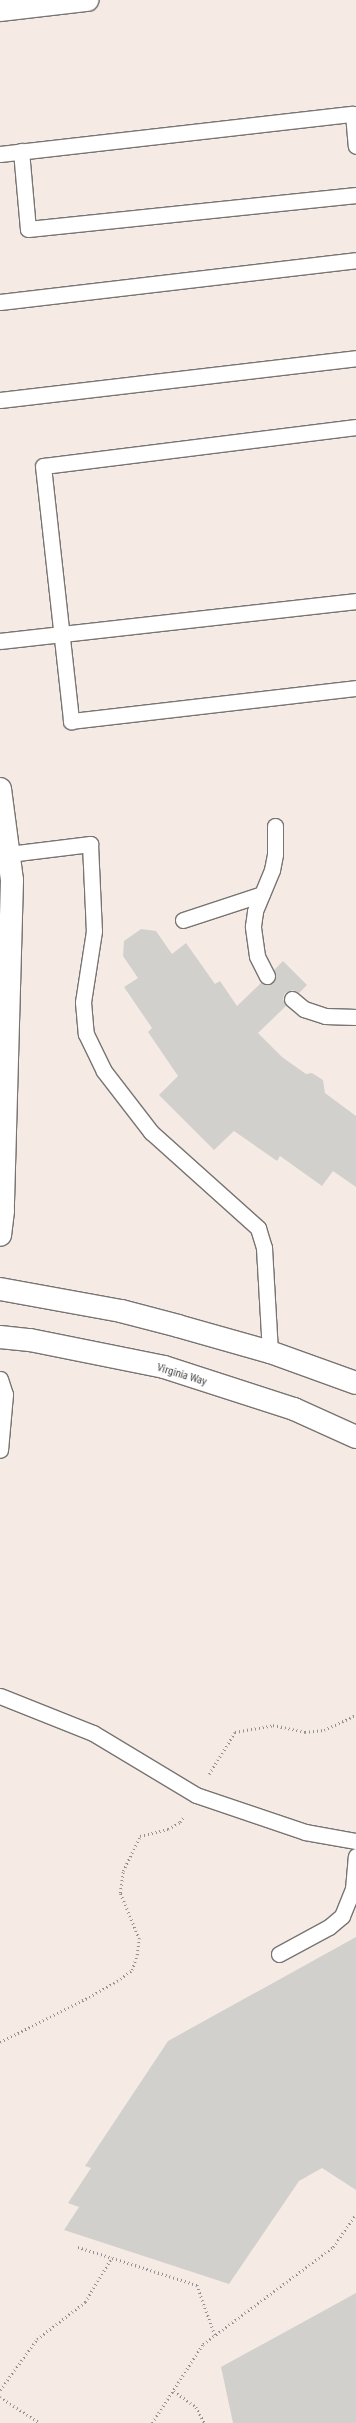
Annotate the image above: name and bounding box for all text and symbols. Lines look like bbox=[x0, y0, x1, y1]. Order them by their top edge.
street label: Virginia Way bbox=[155, 1360, 209, 1388]

